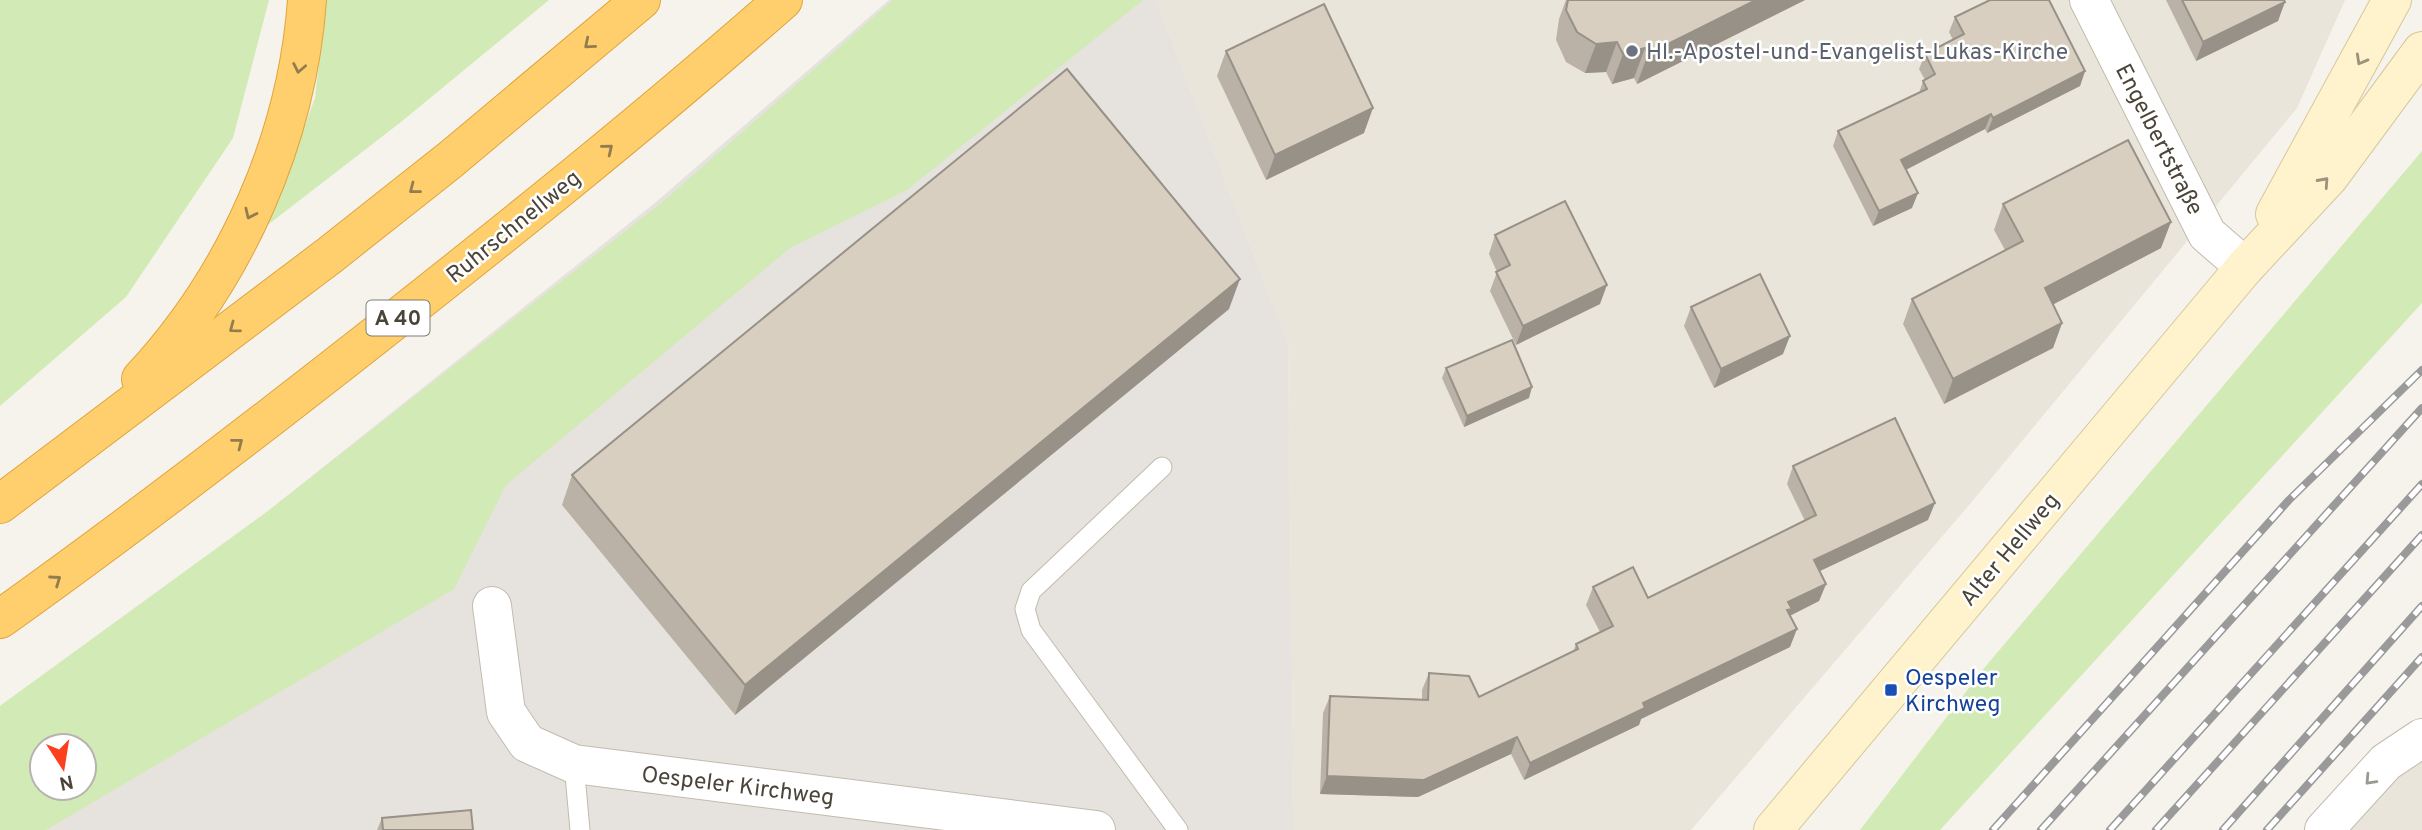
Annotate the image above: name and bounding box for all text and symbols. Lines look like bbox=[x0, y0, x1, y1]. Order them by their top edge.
one-way arrow bbox=[584, 36, 597, 48]
place label: Hl.-Apostel-und-Evangelist-Lukas-Kirche bbox=[1646, 39, 2068, 68]
marker: Hl.-Apostel-und-Evangelist-Lukas-Kirche bbox=[1624, 43, 1640, 59]
one-way arrow bbox=[2356, 53, 2369, 66]
street label: Engelbertstraße bbox=[2107, 60, 2208, 221]
one-way arrow bbox=[292, 62, 307, 74]
one-way arrow bbox=[600, 145, 612, 158]
street label: Ruhrschnellweg bbox=[441, 165, 588, 291]
one-way arrow bbox=[2316, 177, 2329, 190]
one-way arrow bbox=[409, 180, 421, 193]
one-way arrow bbox=[244, 207, 258, 219]
road number: A 40 bbox=[366, 300, 430, 336]
one-way arrow bbox=[229, 320, 242, 333]
one-way arrow bbox=[230, 439, 242, 452]
street label: Alter Hellweg bbox=[1955, 488, 2067, 613]
one-way arrow bbox=[48, 575, 61, 588]
place label: Oespeler Kirchweg bbox=[1905, 665, 2001, 720]
marker: Oespeler Kirchweg bbox=[1883, 682, 1899, 698]
north arrow bbox=[28, 732, 98, 802]
street label: Oespeler Kirchweg bbox=[640, 761, 836, 814]
text: N bbox=[57, 769, 75, 795]
one-way arrow bbox=[2365, 772, 2378, 785]

